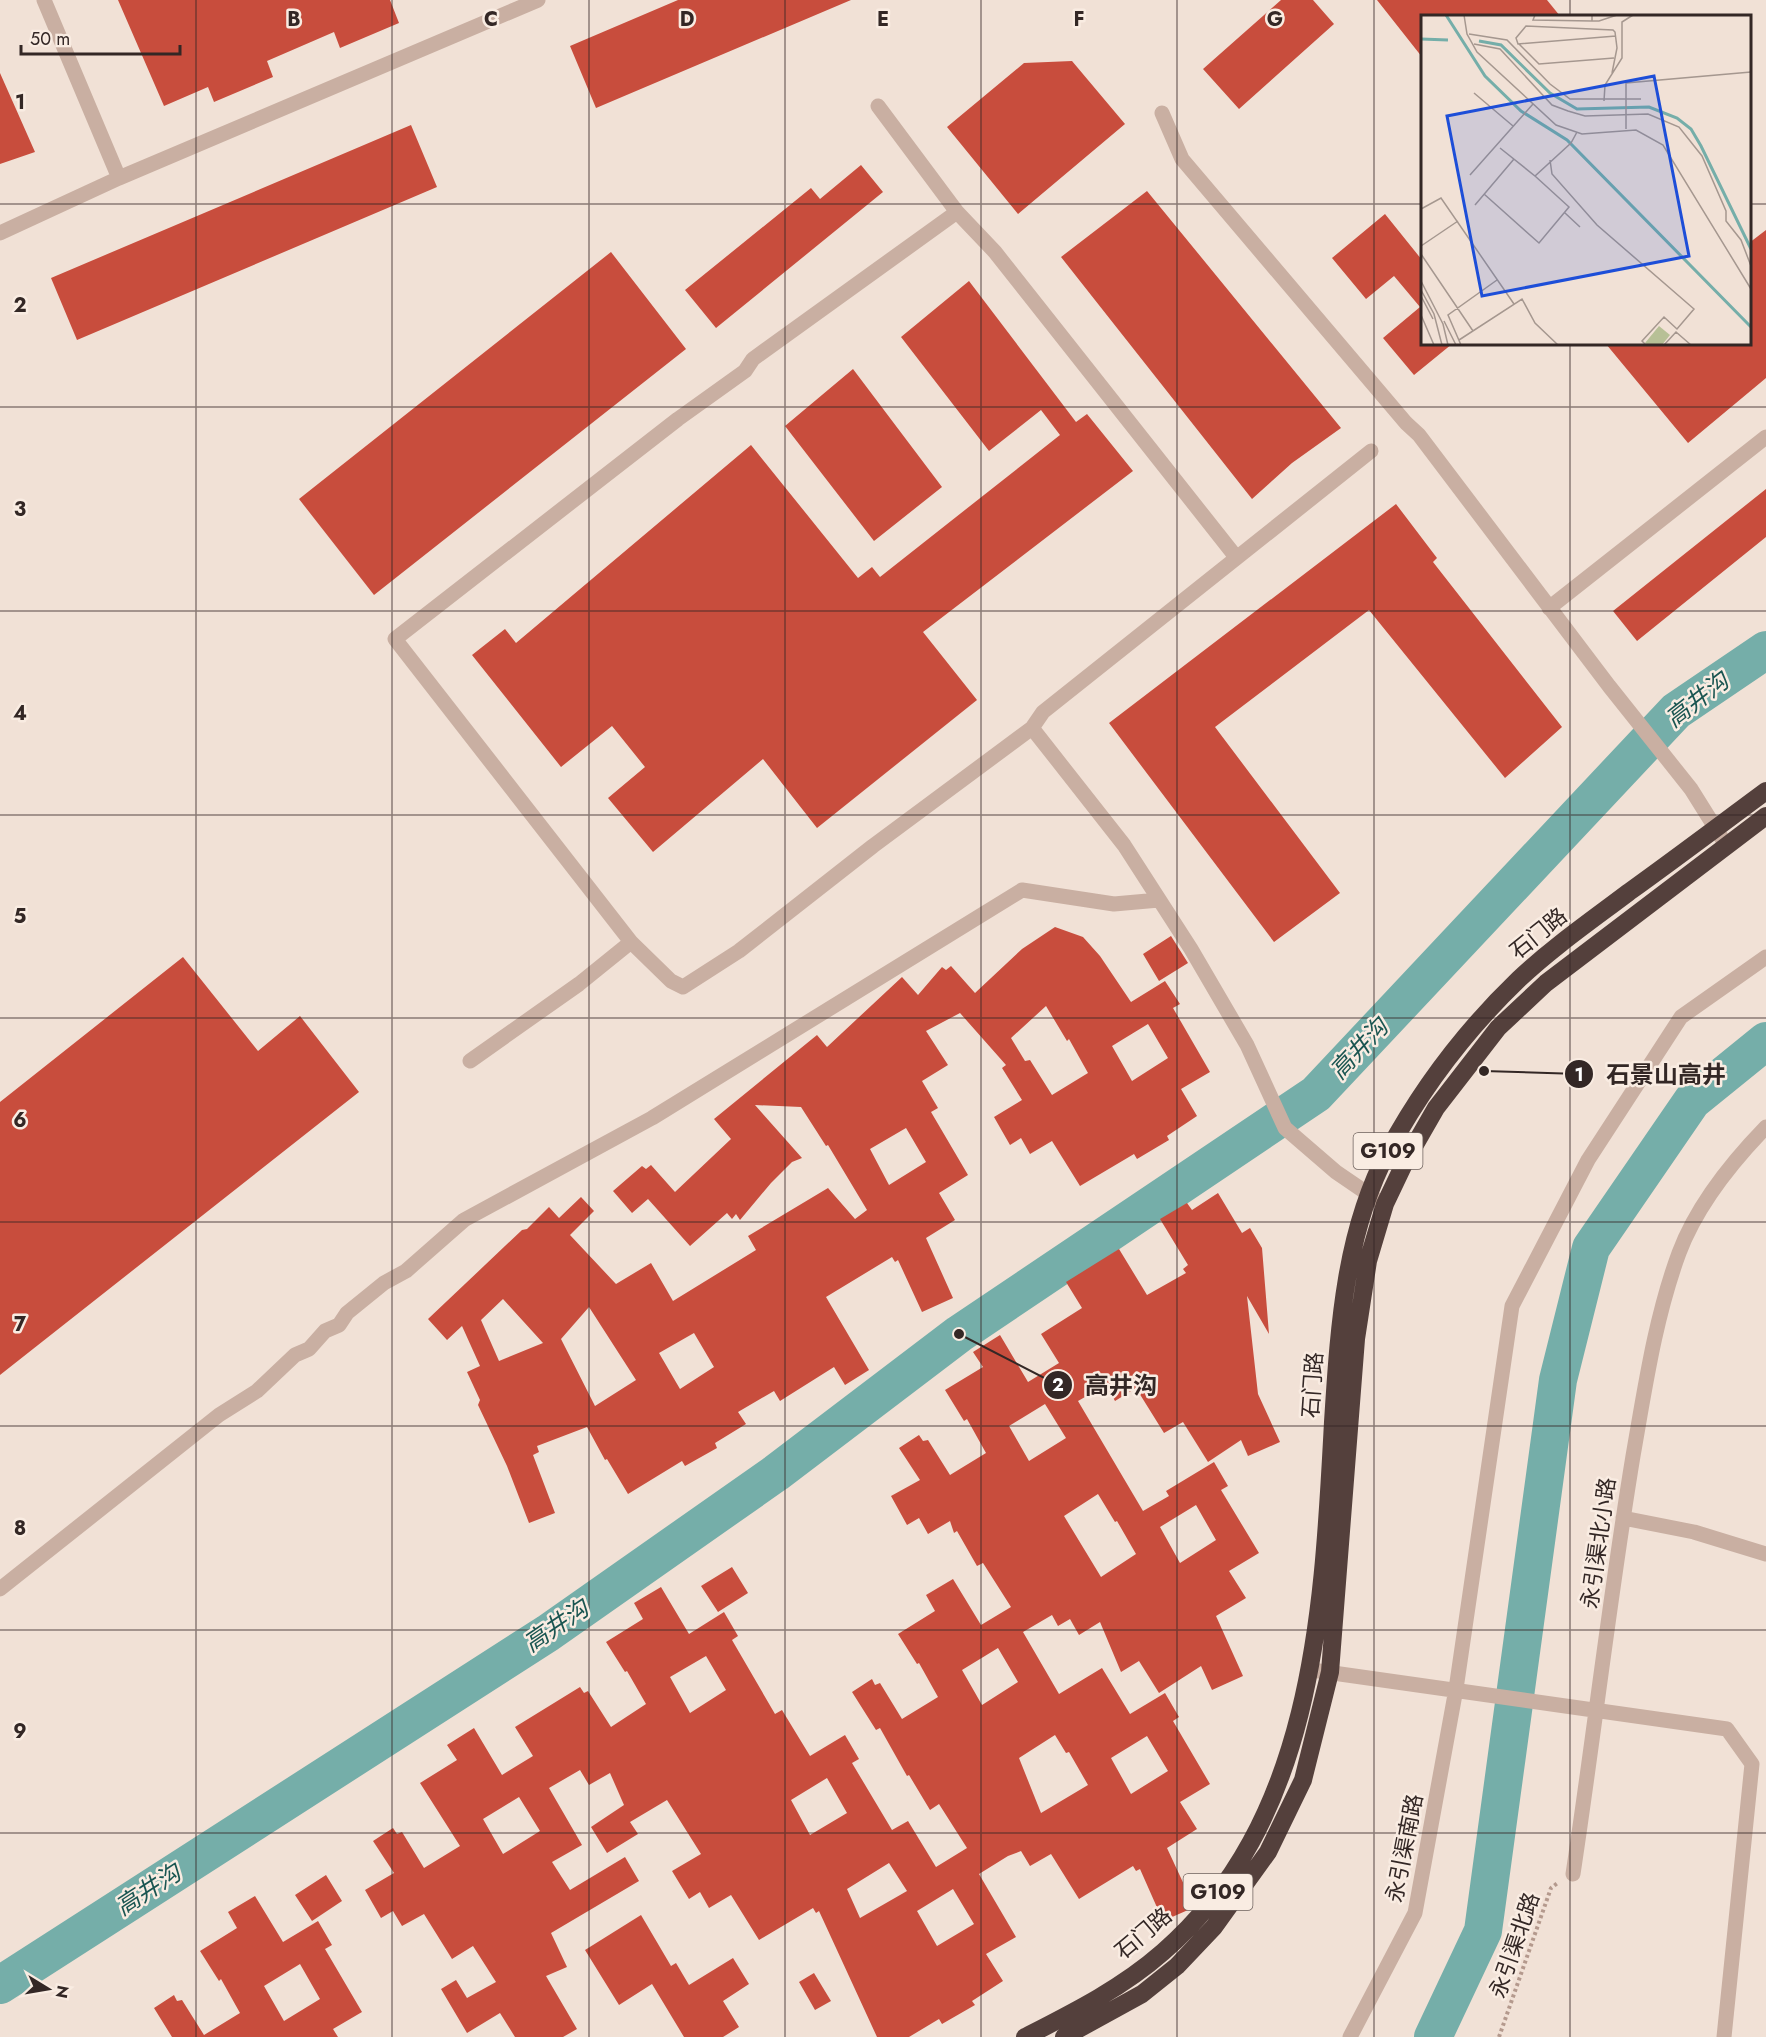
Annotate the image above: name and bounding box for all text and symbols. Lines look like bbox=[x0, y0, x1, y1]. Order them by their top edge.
text: B bbox=[287, 5, 301, 34]
text: C bbox=[484, 5, 498, 34]
text: D bbox=[680, 5, 694, 34]
text: E bbox=[877, 5, 889, 34]
text: F bbox=[1073, 5, 1085, 34]
text: G bbox=[1267, 5, 1283, 34]
inset map bbox=[1421, 15, 1751, 345]
scale bar bbox=[21, 18, 180, 56]
text: 50 m bbox=[30, 26, 70, 52]
text: 1 bbox=[15, 88, 25, 117]
text: 2 bbox=[13, 291, 27, 320]
text: 3 bbox=[14, 495, 26, 524]
water label: 高井沟 bbox=[1658, 662, 1738, 736]
text: 4 bbox=[13, 699, 27, 728]
street label: 石门路 bbox=[1502, 900, 1574, 966]
text: 5 bbox=[14, 902, 27, 931]
water label: 高井沟 bbox=[1321, 1008, 1398, 1087]
callout: 石景山高井 bbox=[1564, 1053, 1738, 1095]
text: 石景山高井 bbox=[1606, 1057, 1726, 1092]
text: 1 bbox=[1574, 1062, 1584, 1088]
text: 6 bbox=[13, 1106, 27, 1135]
road number: G109 bbox=[1354, 1133, 1422, 1169]
text: 7 bbox=[14, 1310, 27, 1339]
street label: 石门路 bbox=[1294, 1351, 1330, 1419]
callout: 高井沟 bbox=[1043, 1364, 1169, 1406]
text: 高井沟 bbox=[1085, 1368, 1157, 1403]
text: 2 bbox=[1052, 1372, 1064, 1398]
street label: 永引渠北小路 bbox=[1573, 1475, 1623, 1611]
text: 8 bbox=[14, 1514, 26, 1543]
water label: 高井沟 bbox=[516, 1589, 598, 1660]
text: 9 bbox=[13, 1717, 27, 1746]
street label: 永引渠南路 bbox=[1378, 1791, 1430, 1905]
water label: 高井沟 bbox=[108, 1854, 190, 1924]
road number: G109 bbox=[1184, 1874, 1252, 1910]
street label: 永引渠北路 bbox=[1481, 1888, 1547, 2002]
street label: 石门路 bbox=[1107, 1900, 1179, 1966]
north arrow bbox=[18, 1959, 78, 2019]
text: N bbox=[50, 1983, 75, 2000]

